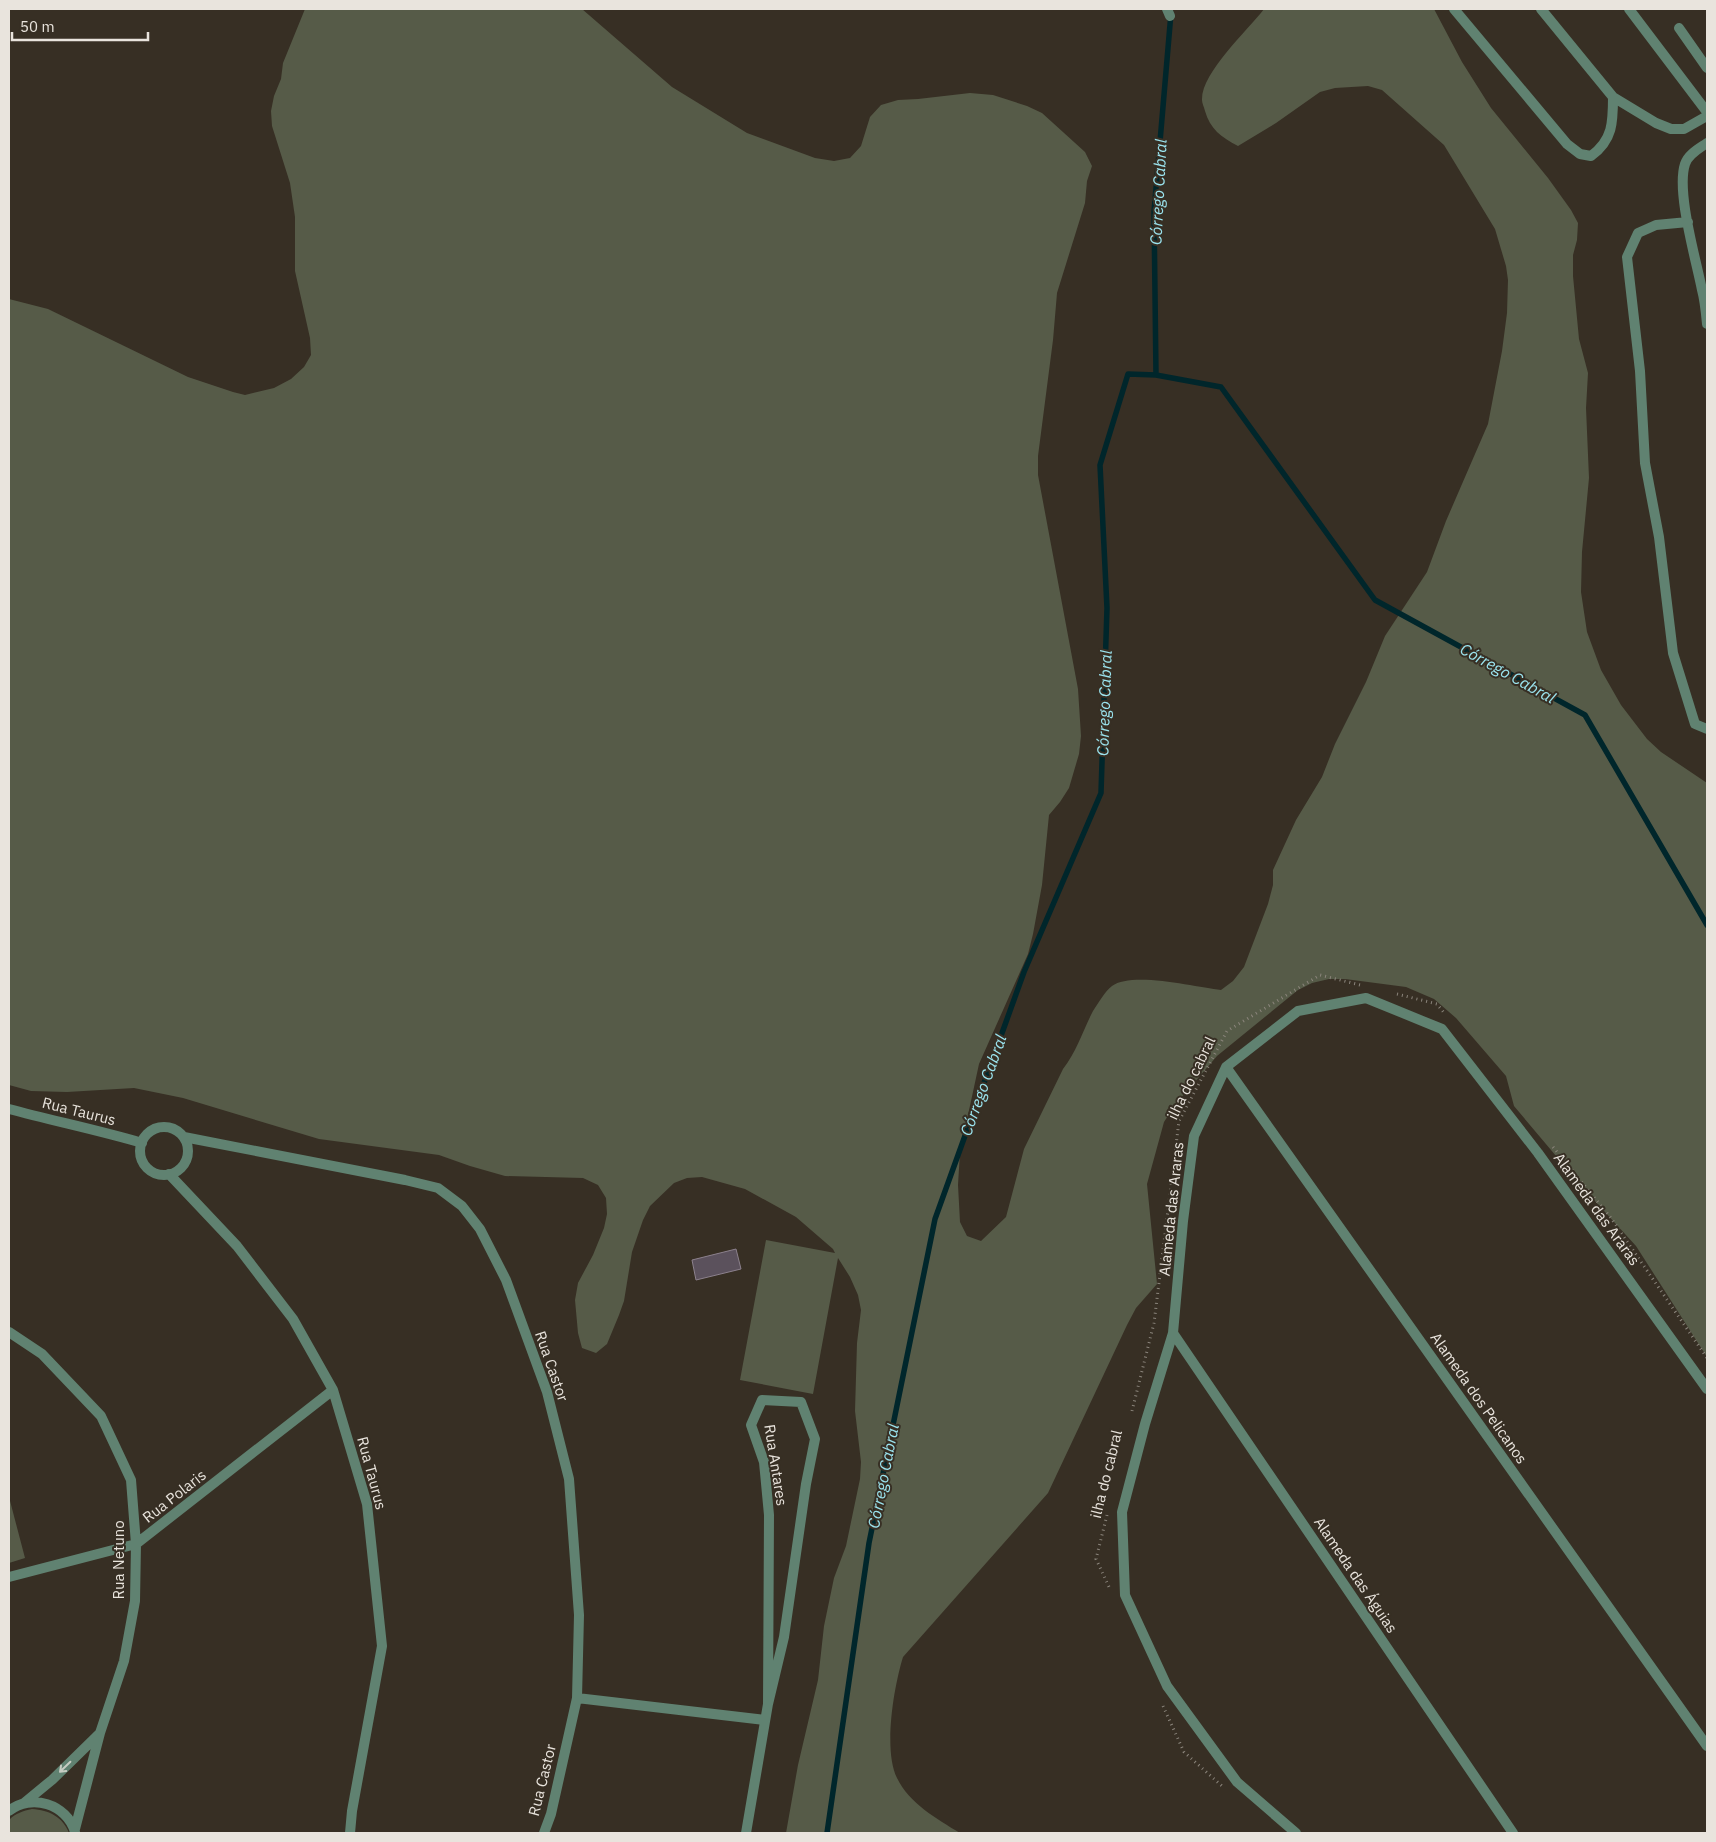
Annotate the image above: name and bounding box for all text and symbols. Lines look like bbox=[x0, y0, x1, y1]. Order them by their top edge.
scale bar bbox=[12, 10, 149, 42]
text: 50 m bbox=[20, 17, 55, 36]
water label: Córrego Cabral bbox=[1145, 138, 1171, 245]
water label: Córrego Cabral bbox=[1457, 639, 1560, 708]
water label: Córrego Cabral bbox=[1092, 649, 1116, 756]
water label: Córrego Cabral bbox=[955, 1031, 1011, 1138]
street label: ilha do cabral bbox=[1163, 1033, 1219, 1123]
street label: Rua Taurus bbox=[40, 1093, 118, 1129]
street label: Alameda das Araras bbox=[1155, 1141, 1187, 1277]
street label: Alameda das Araras bbox=[1550, 1149, 1644, 1269]
street label: Rua Castor bbox=[531, 1328, 573, 1404]
street label: Alameda dos Pelicanos bbox=[1427, 1329, 1531, 1467]
water label: Córrego Cabral bbox=[863, 1421, 903, 1530]
street label: Rua Antares bbox=[760, 1423, 792, 1507]
street label: ilha do cabral bbox=[1086, 1428, 1126, 1520]
street label: Rua Taurus bbox=[353, 1434, 391, 1512]
street label: Rua Polaris bbox=[138, 1465, 210, 1527]
street label: Alameda das Águias bbox=[1310, 1513, 1402, 1637]
street label: Rua Netuno bbox=[109, 1520, 128, 1600]
street label: Rua Castor bbox=[524, 1742, 560, 1818]
one-way arrow bbox=[59, 1761, 71, 1774]

